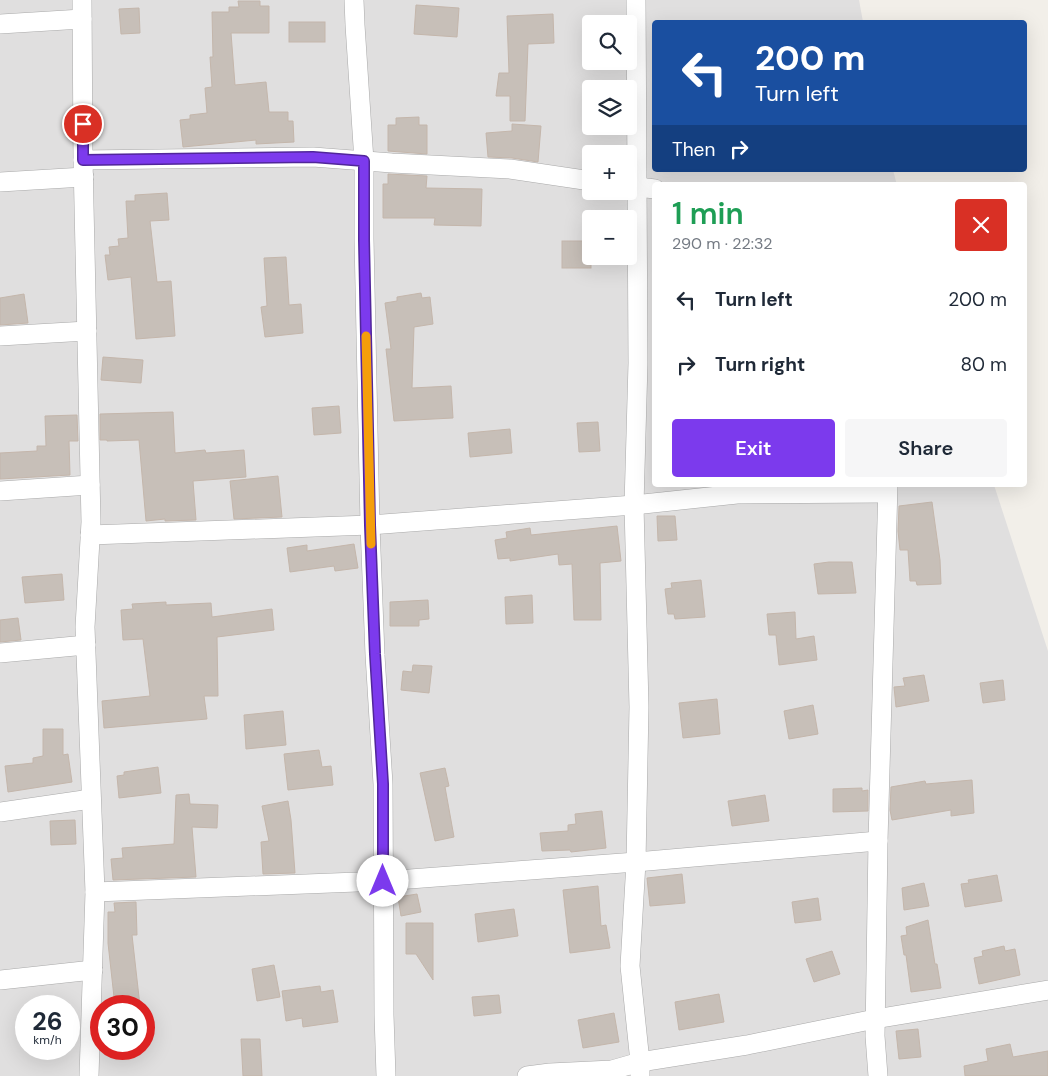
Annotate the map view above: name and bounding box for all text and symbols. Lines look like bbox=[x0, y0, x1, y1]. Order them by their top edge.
map controls bbox=[582, 15, 637, 265]
button: search bbox=[582, 15, 637, 70]
text: 200 m bbox=[755, 35, 866, 81]
icon: left bbox=[672, 40, 737, 105]
text: Turn left bbox=[755, 79, 839, 108]
button: layers bbox=[582, 80, 637, 135]
pin bbox=[62, 103, 104, 145]
icon: arrive bbox=[69, 110, 97, 138]
icon: right bbox=[725, 135, 753, 163]
text: Then bbox=[672, 137, 715, 162]
button: + bbox=[582, 145, 637, 200]
text: 1 min bbox=[672, 194, 744, 233]
button: close bbox=[955, 199, 1007, 251]
button: − bbox=[582, 210, 637, 265]
text: 290 m · 22:32 bbox=[672, 233, 773, 254]
icon: left bbox=[672, 286, 700, 314]
text: Turn left bbox=[715, 287, 793, 312]
text: 200 m bbox=[948, 287, 1007, 312]
icon: right bbox=[672, 351, 700, 379]
text: Turn right bbox=[715, 352, 805, 377]
text: 80 m bbox=[960, 352, 1007, 377]
button: Exit bbox=[672, 419, 835, 477]
button: Share bbox=[845, 419, 1007, 477]
position arrow bbox=[356, 854, 408, 906]
speed limit sign: 30 bbox=[90, 995, 155, 1060]
text: 26 bbox=[32, 1005, 63, 1038]
text: km/h bbox=[33, 1032, 62, 1048]

